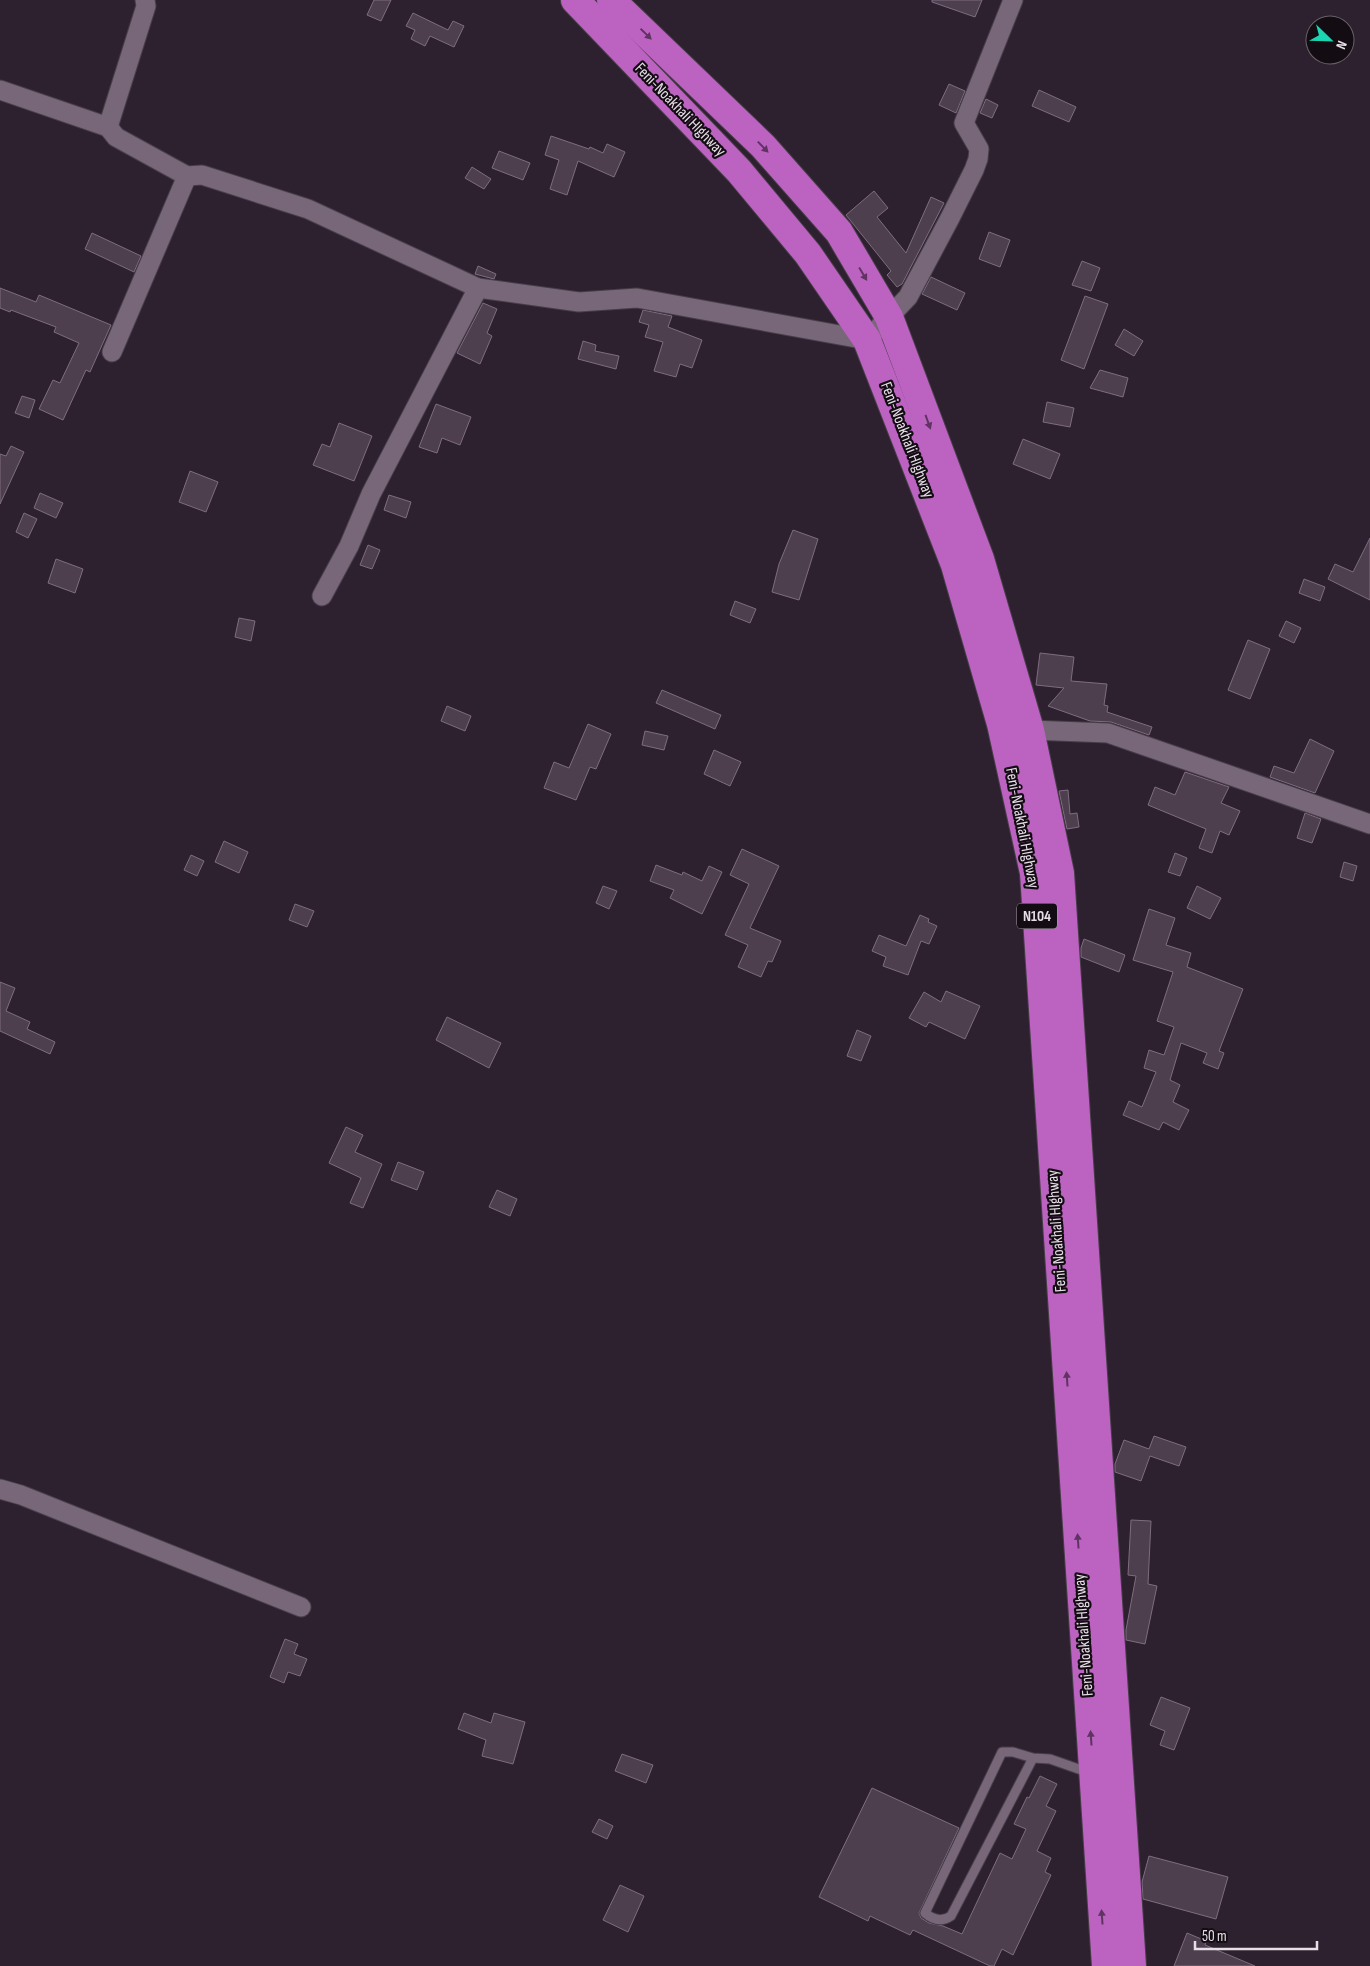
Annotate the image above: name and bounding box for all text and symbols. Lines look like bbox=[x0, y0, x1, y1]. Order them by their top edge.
north arrow bbox=[1305, 15, 1355, 65]
one-way arrow bbox=[640, 28, 652, 40]
text: N bbox=[1332, 38, 1351, 52]
street label: Feni-Noakhali HIghway bbox=[631, 59, 729, 161]
one-way arrow bbox=[757, 140, 769, 152]
one-way arrow bbox=[859, 267, 868, 280]
street label: Feni-Noakhali HIghway bbox=[876, 379, 938, 501]
one-way arrow bbox=[924, 415, 932, 430]
street label: Feni-Noakhali HIghway bbox=[1001, 766, 1043, 890]
road number: N104 bbox=[1017, 904, 1057, 928]
street label: Feni-Noakhali HIghway bbox=[1043, 1169, 1071, 1293]
one-way arrow bbox=[1062, 1370, 1070, 1386]
one-way arrow bbox=[1073, 1532, 1081, 1548]
street label: Feni-Noakhali HIghway bbox=[1070, 1573, 1098, 1697]
one-way arrow bbox=[1086, 1729, 1094, 1745]
one-way arrow bbox=[1098, 1909, 1106, 1925]
scale bar bbox=[1195, 1918, 1318, 1950]
text: 50 m bbox=[1202, 1927, 1227, 1946]

